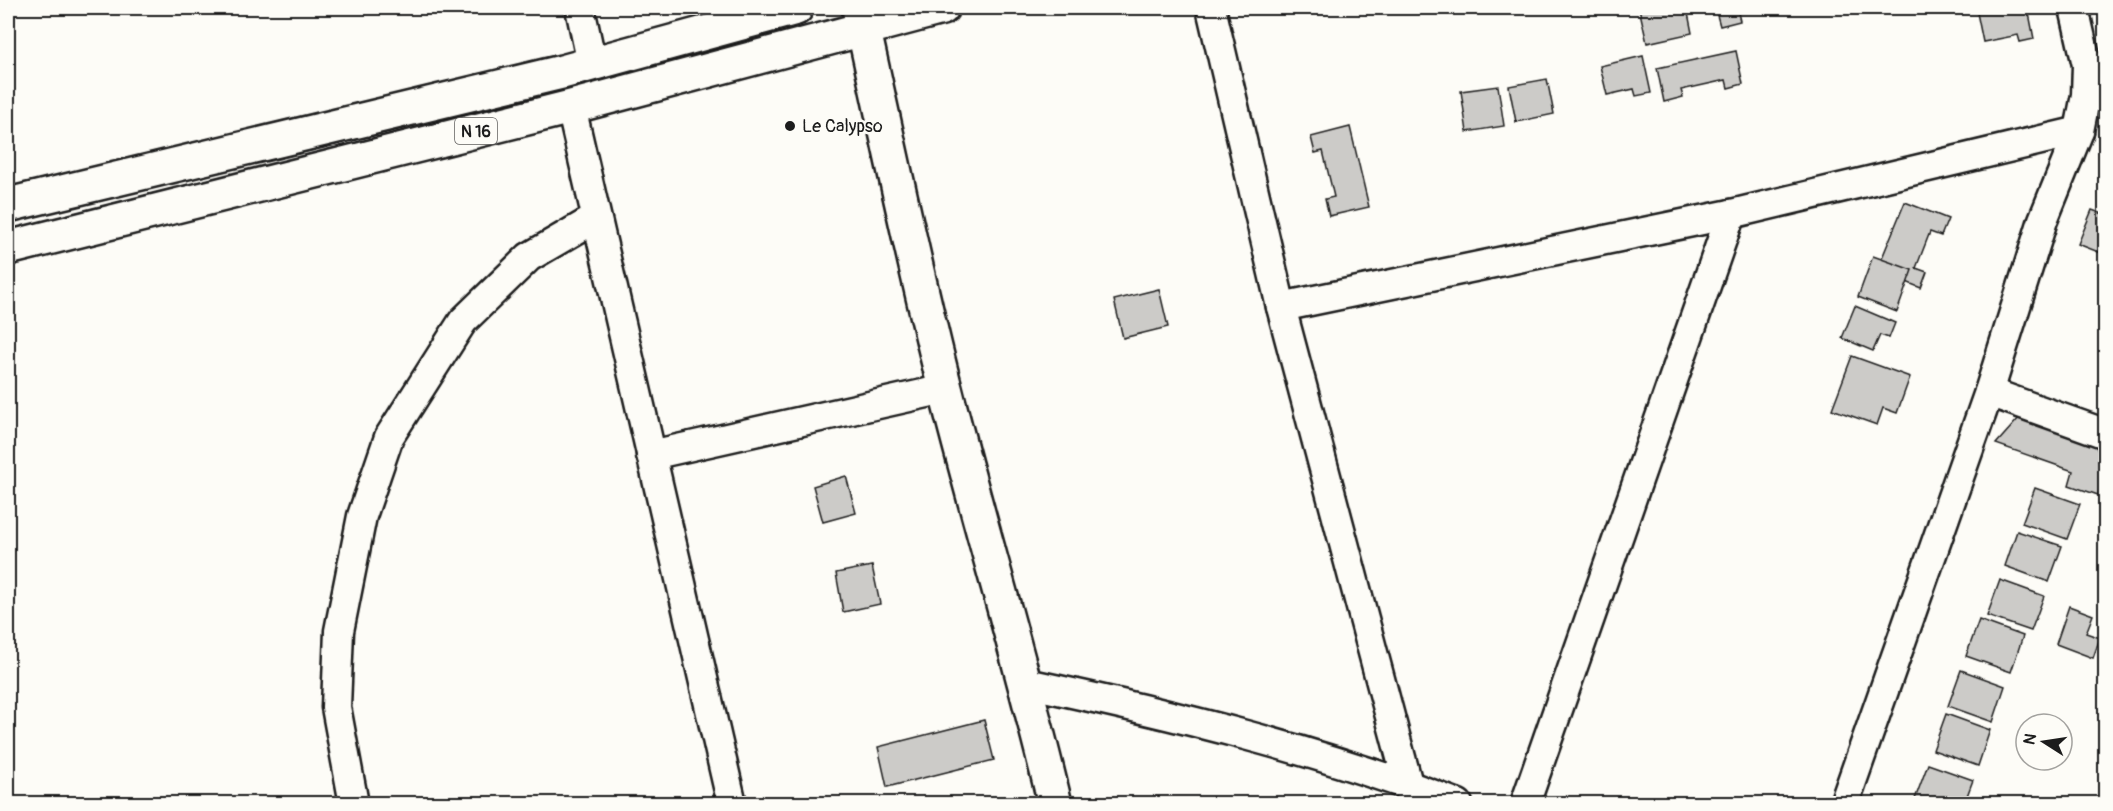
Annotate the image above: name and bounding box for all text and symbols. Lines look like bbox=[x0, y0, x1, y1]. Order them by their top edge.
place label: Le Calypso bbox=[802, 115, 883, 138]
road number: N 16 bbox=[455, 118, 497, 144]
marker: Le Calypso bbox=[783, 119, 797, 133]
north arrow bbox=[2014, 712, 2074, 772]
text: N bbox=[2019, 732, 2041, 746]

